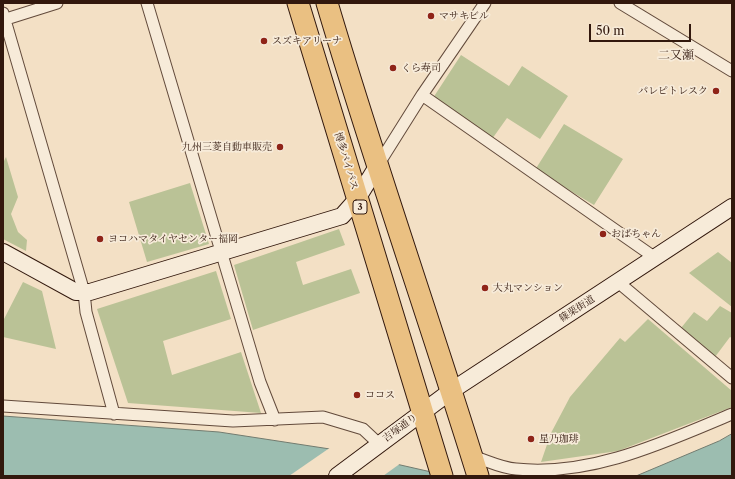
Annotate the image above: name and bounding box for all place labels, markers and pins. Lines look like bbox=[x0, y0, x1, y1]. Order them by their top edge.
place label: マサキビル bbox=[439, 10, 489, 22]
marker: マサキビル bbox=[426, 11, 436, 21]
place label: スズキアリーナ bbox=[272, 35, 342, 47]
marker: スズキアリーナ bbox=[259, 36, 269, 46]
place label: くら寿司 bbox=[401, 62, 441, 74]
marker: くら寿司 bbox=[388, 63, 398, 73]
place label: パレピトレスク bbox=[638, 85, 708, 97]
marker: パレピトレスク bbox=[711, 86, 721, 96]
place label: 九州三菱自動車販売 bbox=[182, 141, 272, 153]
marker: 九州三菱自動車販売 bbox=[275, 142, 285, 152]
place label: おばちゃん bbox=[611, 228, 661, 240]
marker: おばちゃん bbox=[598, 229, 608, 239]
place label: ヨコハマタイヤセンター福岡 bbox=[108, 233, 238, 245]
marker: ヨコハマタイヤセンター福岡 bbox=[95, 234, 105, 244]
place label: 大丸マンション bbox=[493, 282, 563, 294]
marker: 大丸マンション bbox=[480, 283, 490, 293]
place label: ココス bbox=[365, 389, 395, 401]
marker: ココス bbox=[352, 390, 362, 400]
place label: 星乃珈琲 bbox=[539, 433, 579, 445]
marker: 星乃珈琲 bbox=[526, 434, 536, 444]

